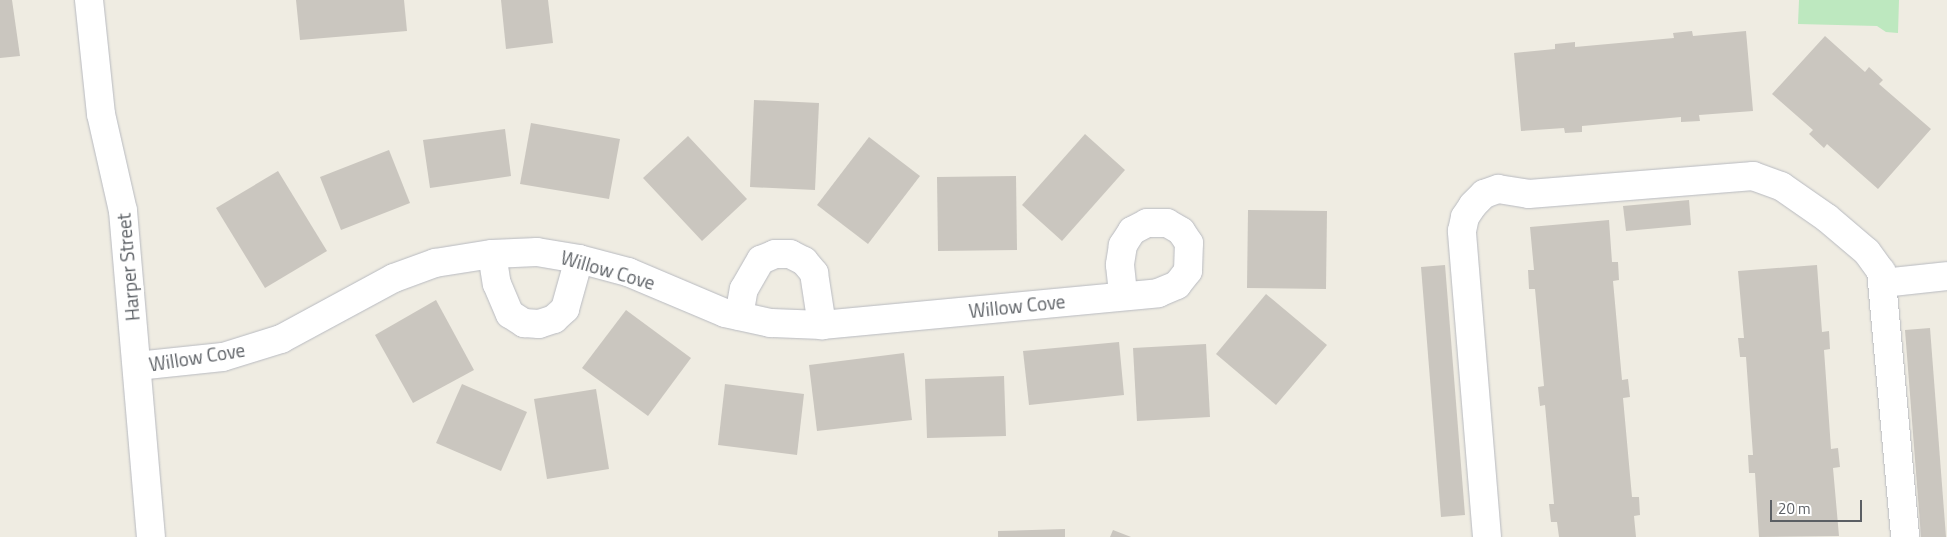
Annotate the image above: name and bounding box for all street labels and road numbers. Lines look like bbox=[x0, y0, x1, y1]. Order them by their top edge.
street label: Harper Street bbox=[112, 212, 144, 322]
street label: Willow Cove bbox=[558, 246, 658, 294]
street label: Willow Cove bbox=[968, 290, 1066, 322]
street label: Willow Cove bbox=[147, 338, 247, 376]

